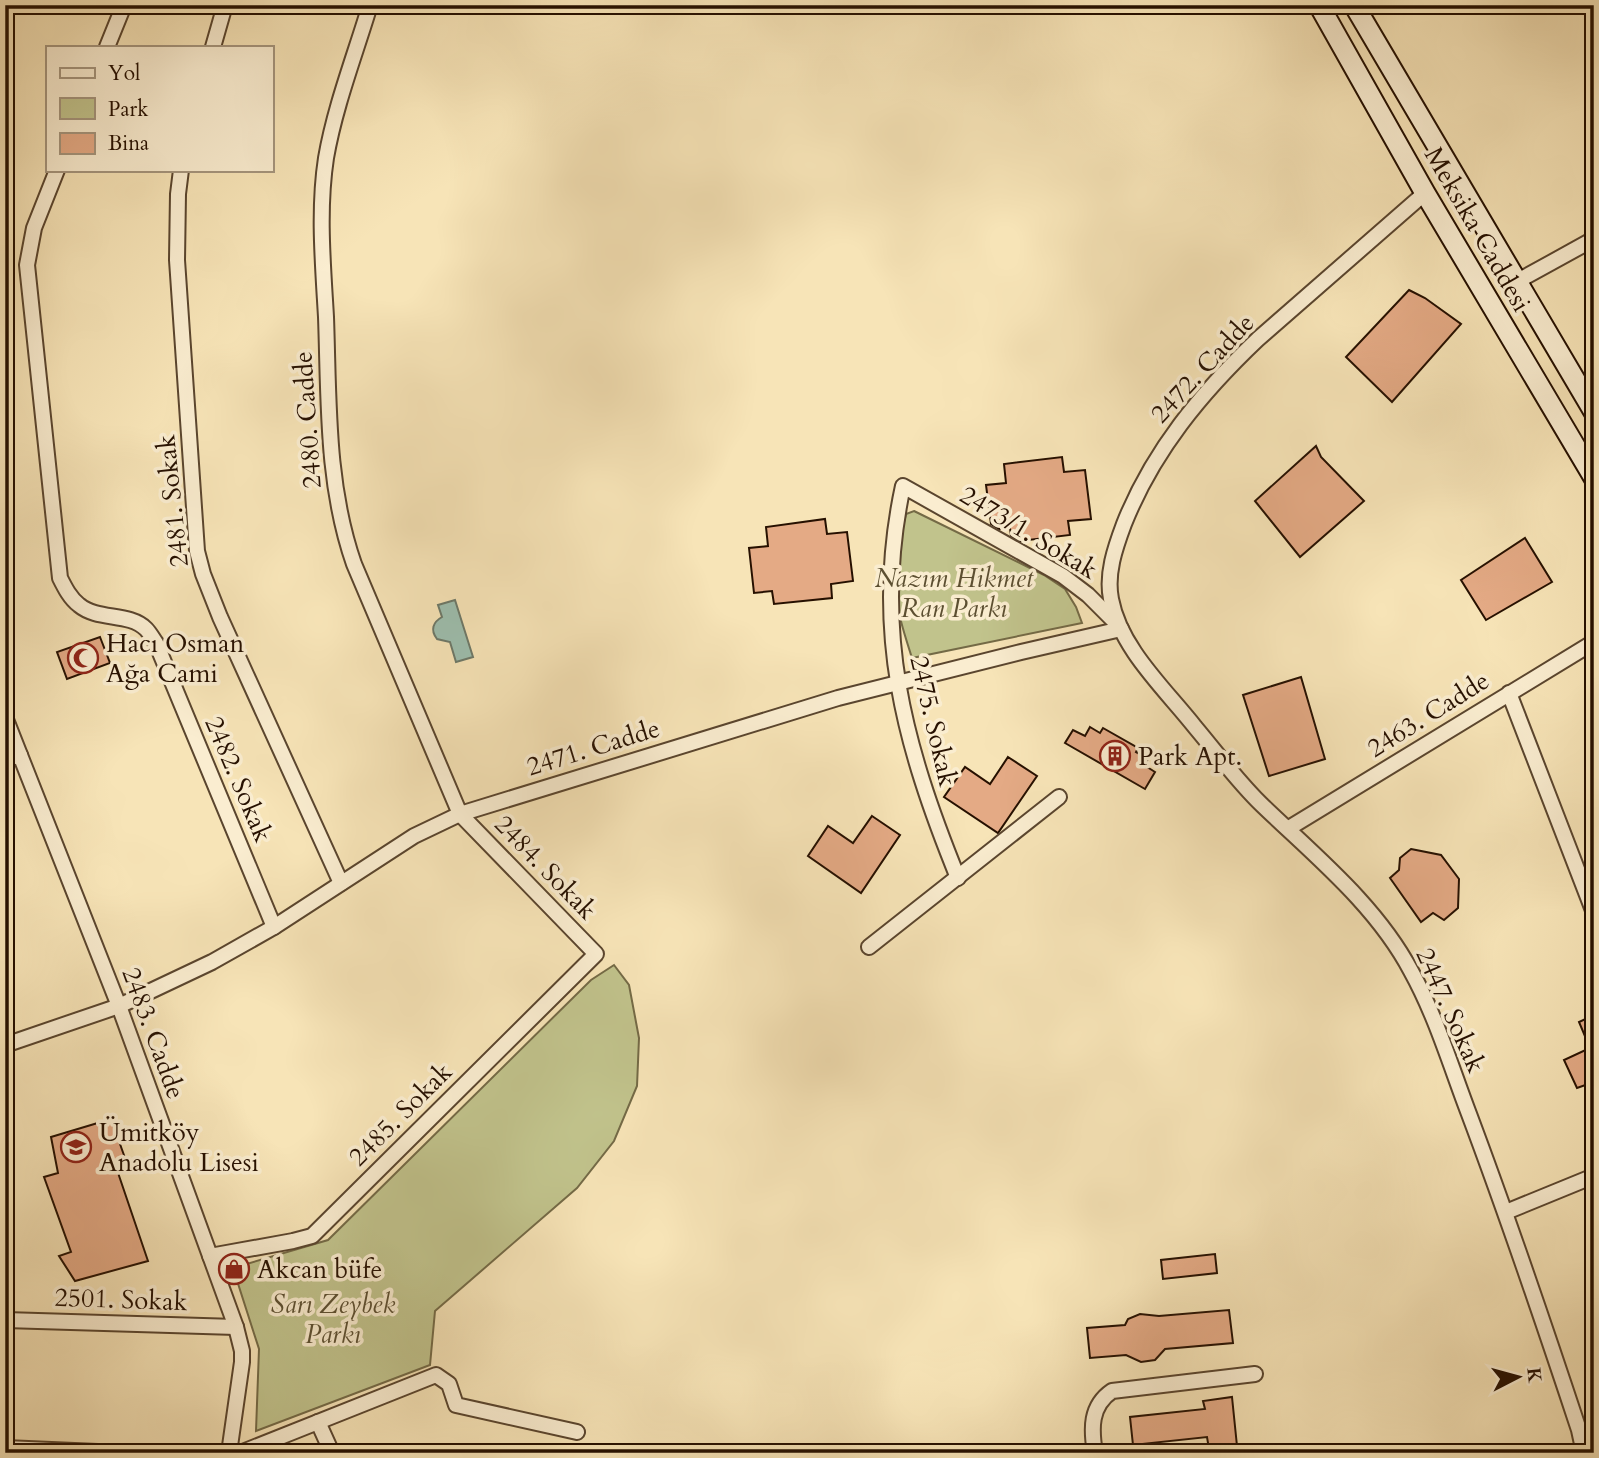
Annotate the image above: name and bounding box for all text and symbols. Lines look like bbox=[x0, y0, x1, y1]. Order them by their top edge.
legend bbox=[46, 46, 273, 172]
text: Yol bbox=[108, 59, 140, 88]
text: Park bbox=[108, 95, 149, 124]
text: Bina bbox=[108, 129, 149, 158]
street label: Meksika Caddesi bbox=[1416, 140, 1539, 318]
street label: 2472. Cadde bbox=[1143, 306, 1262, 431]
street label: 2480. Cadde bbox=[285, 350, 330, 490]
street label: 2481. Sokak bbox=[148, 433, 197, 569]
street label: 2473/1. Sokak bbox=[953, 478, 1104, 587]
park label: Nazım Hikmet Ran Parkı bbox=[875, 561, 1034, 626]
place label: Hacı Osman Ağa Cami bbox=[106, 626, 245, 691]
mosque icon: Hacı Osman Ağa Cami bbox=[66, 641, 100, 675]
street label: 2475. Sokak bbox=[902, 652, 966, 790]
street label: 2463. Cadde bbox=[1361, 663, 1496, 766]
street label: 2482. Sokak bbox=[196, 711, 281, 847]
street label: 2471. Cadde bbox=[522, 711, 664, 784]
building icon: Park Apt. bbox=[1098, 739, 1132, 773]
place label: Park Apt. bbox=[1138, 739, 1242, 774]
street label: 2484. Sokak bbox=[487, 807, 604, 927]
street label: 2447. Sokak bbox=[1408, 942, 1494, 1078]
street label: 2483. Cadde bbox=[114, 963, 193, 1104]
street label: 2485. Sokak bbox=[341, 1055, 460, 1174]
place label: Ümitköy Anadolu Lisesi bbox=[99, 1115, 259, 1180]
school or university icon: Ümitköy Anadolu Lisesi bbox=[59, 1130, 93, 1164]
shop icon: Akcan büfe bbox=[217, 1252, 251, 1286]
place label: Akcan büfe bbox=[257, 1252, 382, 1287]
street label: 2501. Sokak bbox=[54, 1280, 188, 1319]
park label: Sarı Zeybek Parkı bbox=[271, 1287, 395, 1352]
north arrow bbox=[1484, 1342, 1554, 1412]
text: K bbox=[1520, 1366, 1548, 1385]

